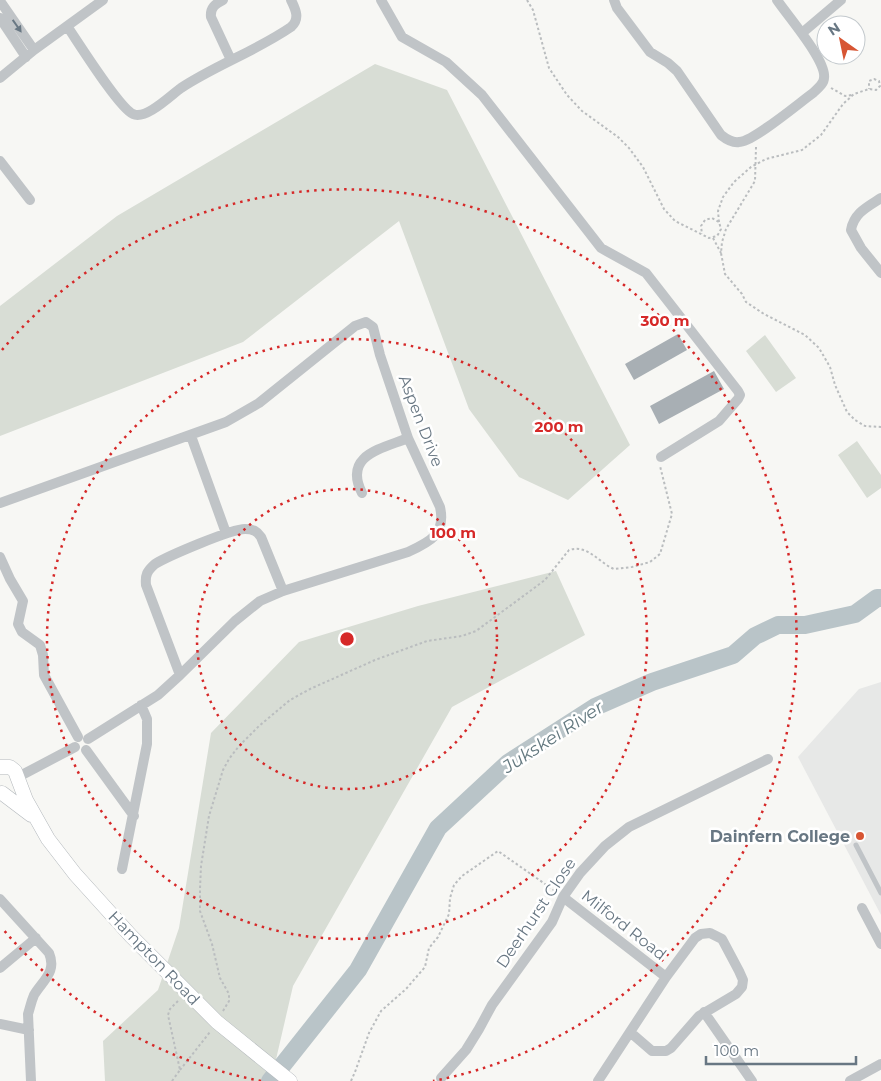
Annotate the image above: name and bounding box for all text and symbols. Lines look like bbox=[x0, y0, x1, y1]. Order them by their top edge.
north arrow bbox=[816, 15, 866, 65]
text: N bbox=[824, 18, 844, 40]
one-way arrow bbox=[12, 19, 22, 32]
text: 300 m bbox=[639, 311, 690, 330]
street label: Aspen Drive bbox=[395, 372, 447, 470]
text: 200 m bbox=[534, 417, 584, 436]
text: 100 m bbox=[430, 523, 476, 542]
centre of rings bbox=[338, 630, 356, 648]
water label: Jukskei River bbox=[497, 696, 608, 778]
place label: Dainfern College bbox=[710, 827, 850, 846]
marker: Dainfern College bbox=[854, 830, 866, 842]
street label: Deerhurst Close bbox=[492, 854, 580, 972]
street label: Milford Road bbox=[578, 886, 670, 964]
street label: Hampton Road bbox=[104, 907, 204, 1009]
scale bar bbox=[706, 1034, 856, 1066]
text: 100 m bbox=[714, 1041, 759, 1060]

